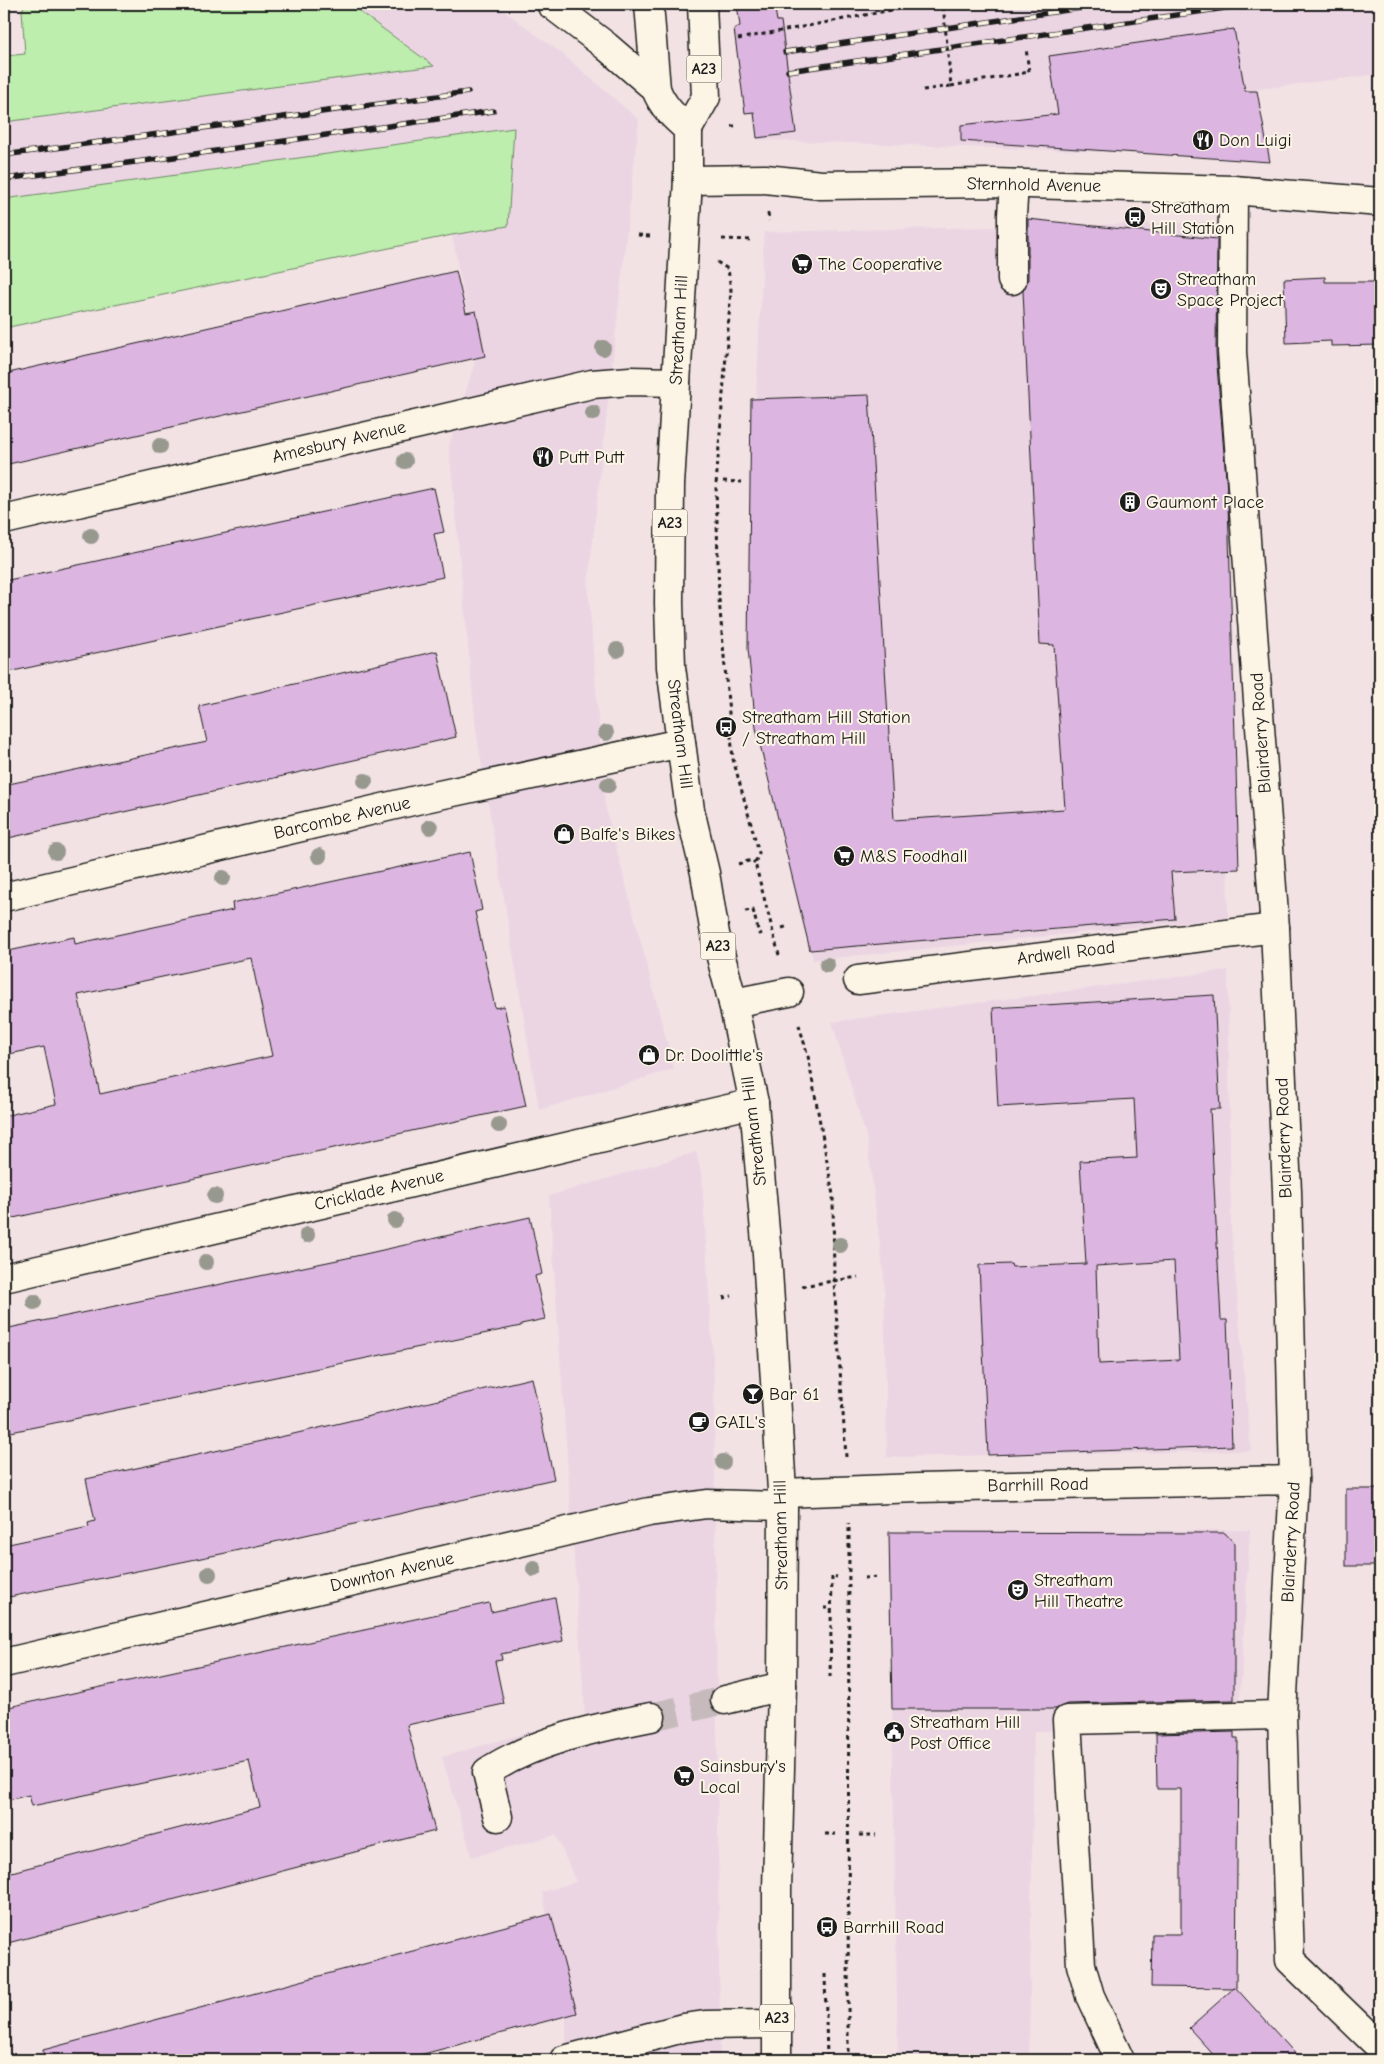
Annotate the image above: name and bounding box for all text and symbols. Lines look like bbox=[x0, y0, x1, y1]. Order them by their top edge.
road number: A23 bbox=[686, 56, 722, 82]
restaurant icon: Don Luigi bbox=[1191, 128, 1215, 152]
place label: Don Luigi bbox=[1219, 130, 1292, 151]
street label: Sternhold Avenue bbox=[967, 173, 1101, 197]
place label: Streatham Hill Station bbox=[1151, 197, 1235, 239]
bus stop icon: Streatham Hill Station bbox=[1123, 205, 1147, 229]
supermarket icon: The Cooperative bbox=[790, 252, 814, 276]
place label: The Cooperative bbox=[818, 254, 942, 275]
place label: Streatham Space Project bbox=[1177, 269, 1284, 311]
street label: Streatham Hill bbox=[666, 274, 692, 386]
theatre icon: Streatham Space Project bbox=[1149, 277, 1173, 301]
street label: Amesbury Avenue bbox=[270, 416, 408, 468]
restaurant icon: Putt Putt bbox=[531, 445, 555, 469]
place label: Putt Putt bbox=[559, 447, 625, 468]
building icon: Gaumont Place bbox=[1118, 490, 1142, 514]
place label: Gaumont Place bbox=[1146, 492, 1264, 513]
road number: A23 bbox=[652, 509, 688, 536]
street label: Blairderry Road bbox=[1246, 672, 1276, 794]
street label: Streatham Hill bbox=[663, 678, 697, 790]
place label: Streatham Hill Station / Streatham Hill bbox=[742, 707, 911, 749]
bus stop icon: Streatham Hill Station / Streatham Hill bbox=[714, 715, 738, 739]
street label: Barcombe Avenue bbox=[272, 792, 412, 844]
shop icon: Balfe's Bikes bbox=[552, 822, 576, 846]
place label: Balfe's Bikes bbox=[580, 824, 675, 845]
supermarket icon: M&S Foodhall bbox=[832, 844, 856, 868]
place label: M&S Foodhall bbox=[860, 846, 967, 867]
road number: A23 bbox=[700, 932, 736, 959]
street label: Ardwell Road bbox=[1016, 937, 1116, 969]
shop icon: Dr. Doolittle's bbox=[637, 1043, 661, 1067]
place label: Dr. Doolittle's bbox=[665, 1045, 763, 1066]
street label: Streatham Hill bbox=[737, 1075, 771, 1187]
street label: Blairderry Road bbox=[1271, 1077, 1297, 1199]
street label: Cricklade Avenue bbox=[312, 1165, 446, 1215]
bar icon: Bar 61 bbox=[741, 1382, 765, 1406]
place label: Bar 61 bbox=[769, 1384, 820, 1405]
cafe icon: GAIL's bbox=[687, 1410, 711, 1434]
place label: GAIL's bbox=[715, 1412, 765, 1433]
street label: Barrhill Road bbox=[987, 1474, 1089, 1496]
street label: Streatham Hill bbox=[770, 1480, 792, 1590]
street label: Blairderry Road bbox=[1277, 1481, 1305, 1603]
street label: Downton Avenue bbox=[328, 1548, 456, 1596]
place label: Streatham Hill Theatre bbox=[1034, 1570, 1123, 1612]
theatre icon: Streatham Hill Theatre bbox=[1006, 1578, 1030, 1602]
place label: Streatham Hill Post Office bbox=[910, 1712, 1020, 1754]
public building icon: Streatham Hill Post Office bbox=[882, 1720, 906, 1744]
place label: Sainsbury's Local bbox=[700, 1756, 786, 1798]
supermarket icon: Sainsbury's Local bbox=[672, 1764, 696, 1788]
bus stop icon: Barrhill Road bbox=[815, 1915, 839, 1939]
place label: Barrhill Road bbox=[843, 1917, 944, 1938]
road number: A23 bbox=[760, 2005, 794, 2032]

